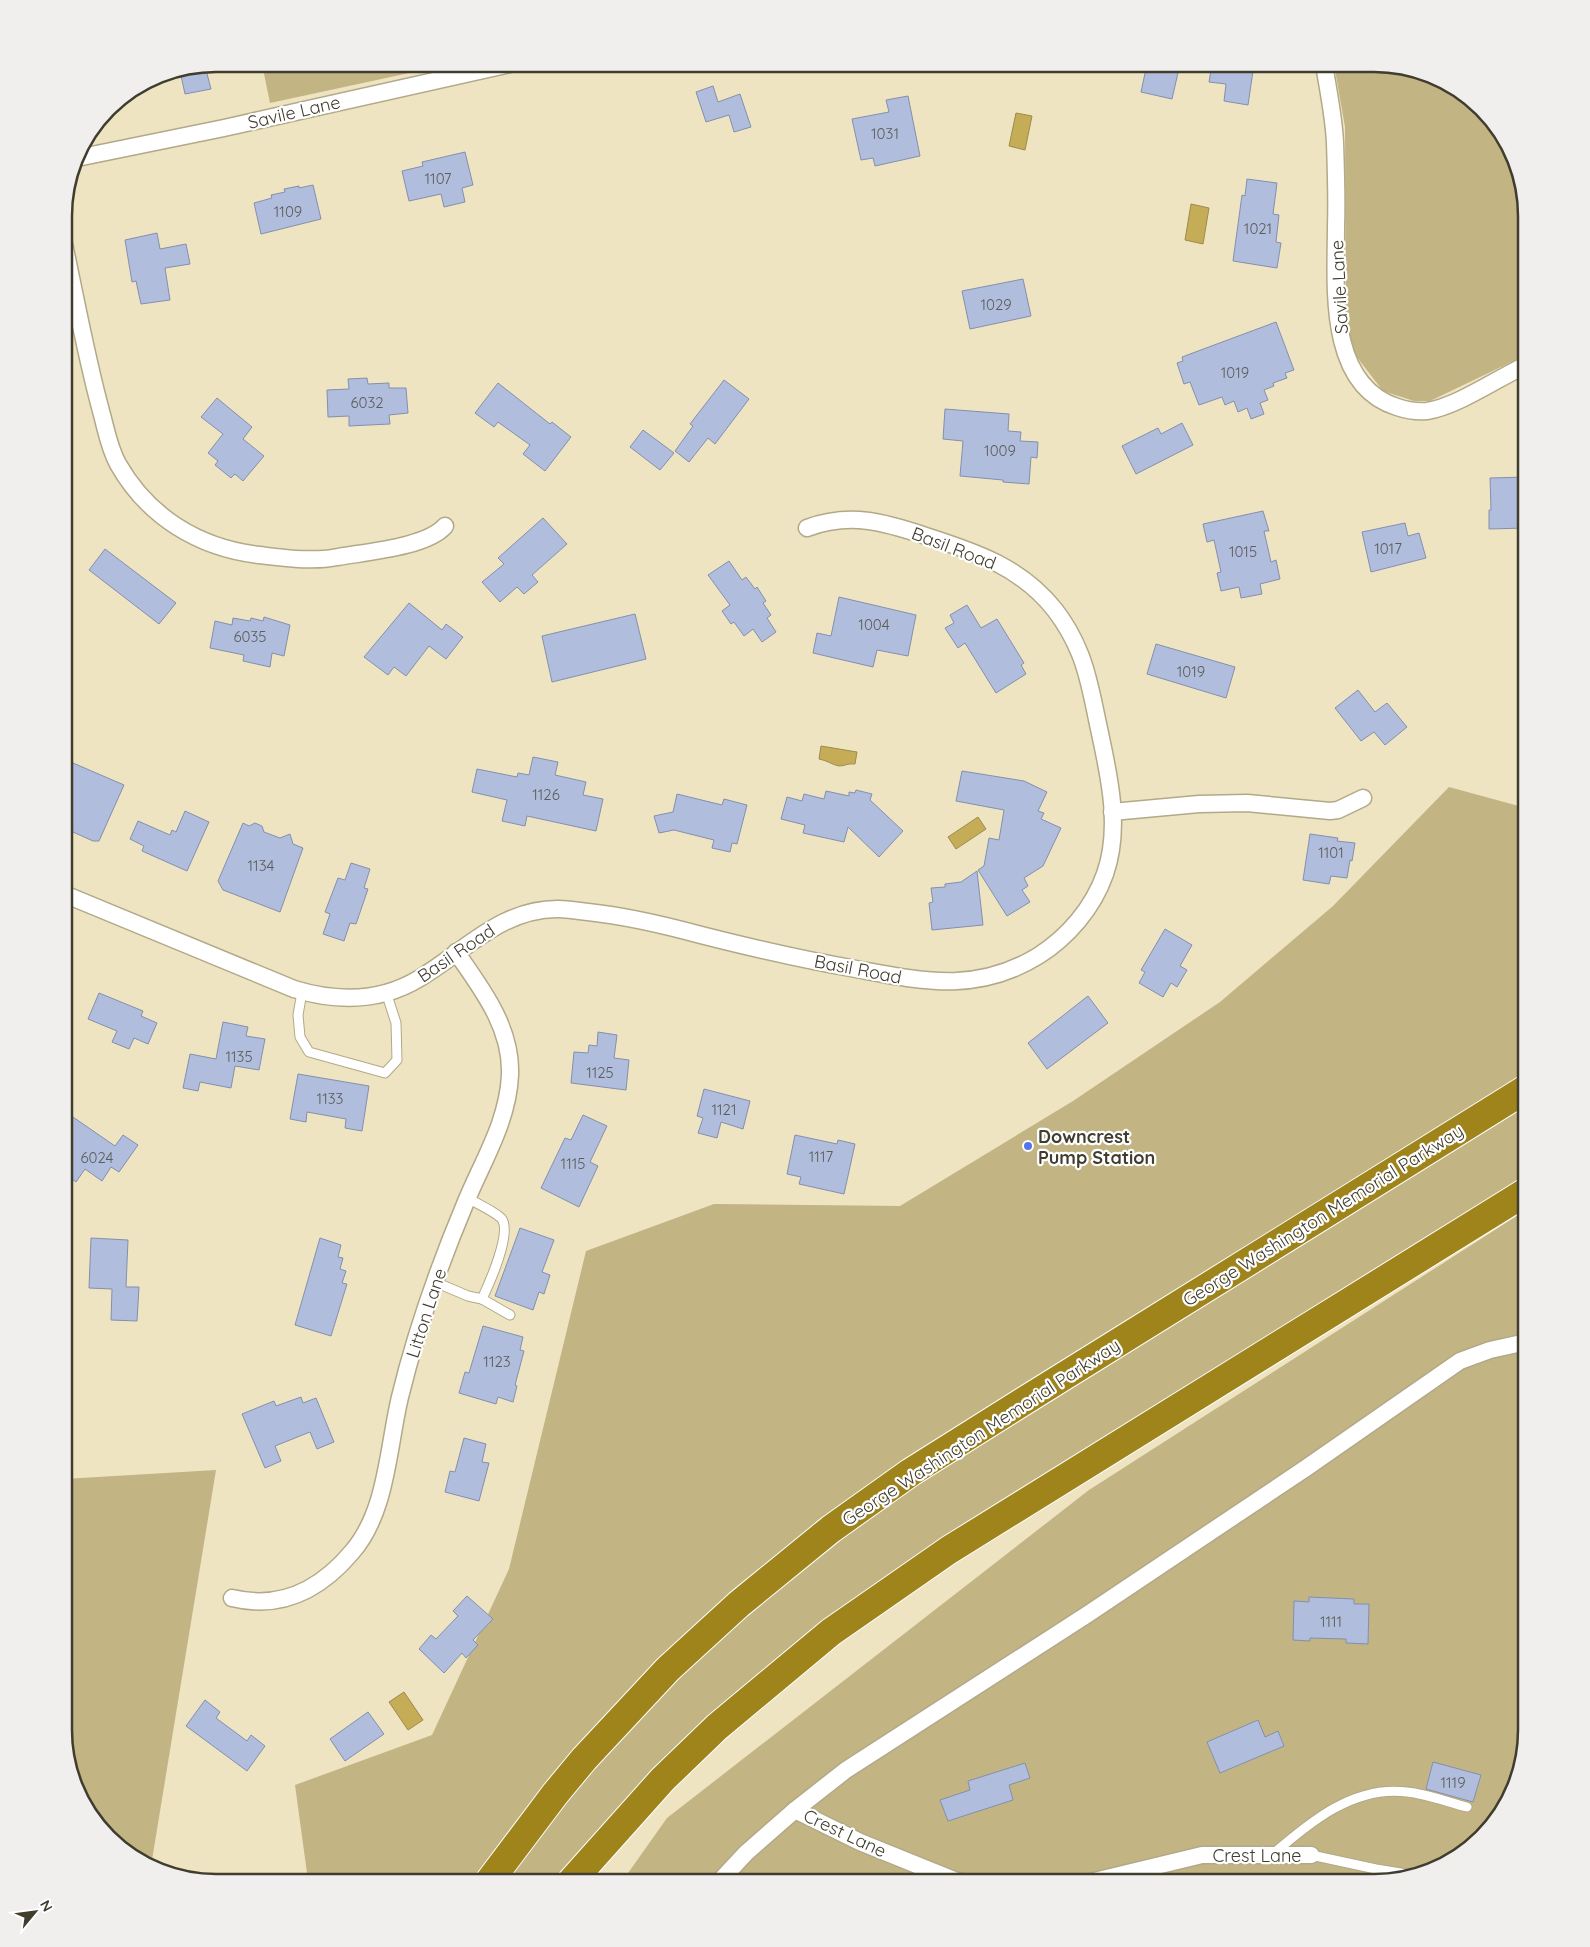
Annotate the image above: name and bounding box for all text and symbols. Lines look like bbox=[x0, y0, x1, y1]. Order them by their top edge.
street label: Savile Lane bbox=[245, 90, 343, 134]
house number: 1031 bbox=[871, 124, 899, 143]
house number: 1107 bbox=[425, 169, 452, 188]
house number: 1109 bbox=[274, 202, 302, 221]
house number: 1021 bbox=[1244, 219, 1272, 238]
street label: Savile Lane bbox=[1325, 239, 1353, 335]
house number: 1029 bbox=[980, 295, 1012, 314]
house number: 1019 bbox=[1221, 363, 1249, 382]
house number: 6032 bbox=[350, 393, 384, 412]
house number: 1009 bbox=[984, 441, 1016, 460]
street label: Basil Road bbox=[909, 521, 999, 575]
house number: 1017 bbox=[1374, 539, 1402, 558]
house number: 1015 bbox=[1229, 542, 1257, 561]
house number: 1004 bbox=[858, 615, 890, 634]
house number: 6035 bbox=[233, 627, 267, 646]
house number: 1019 bbox=[1177, 662, 1205, 681]
house number: 1126 bbox=[532, 785, 560, 804]
house number: 1101 bbox=[1318, 843, 1344, 862]
house number: 1134 bbox=[248, 856, 275, 875]
street label: Basil Road bbox=[413, 919, 499, 987]
street label: Basil Road bbox=[812, 949, 904, 989]
house number: 1135 bbox=[225, 1047, 253, 1066]
house number: 1125 bbox=[586, 1063, 614, 1082]
house number: 1133 bbox=[317, 1089, 344, 1108]
house number: 1121 bbox=[712, 1100, 736, 1119]
street label: George Washington Memorial Parkway bbox=[1178, 1119, 1468, 1311]
place label: Downcrest Pump Station bbox=[1038, 1125, 1155, 1169]
marker: Downcrest Pump Station bbox=[1022, 1140, 1034, 1152]
house number: 1117 bbox=[809, 1147, 833, 1166]
house number: 6024 bbox=[81, 1148, 114, 1167]
house number: 1115 bbox=[561, 1154, 585, 1173]
street label: Litton Lane bbox=[401, 1265, 451, 1361]
street label: George Washington Memorial Parkway bbox=[838, 1333, 1124, 1531]
house number: 1123 bbox=[483, 1352, 511, 1371]
house number: 1111 bbox=[1320, 1612, 1342, 1631]
house number: 1119 bbox=[1440, 1773, 1466, 1792]
street label: Crest Lane bbox=[800, 1804, 890, 1862]
street label: Crest Lane bbox=[1213, 1844, 1301, 1867]
north arrow bbox=[10, 1887, 60, 1937]
text: N bbox=[36, 1897, 57, 1915]

